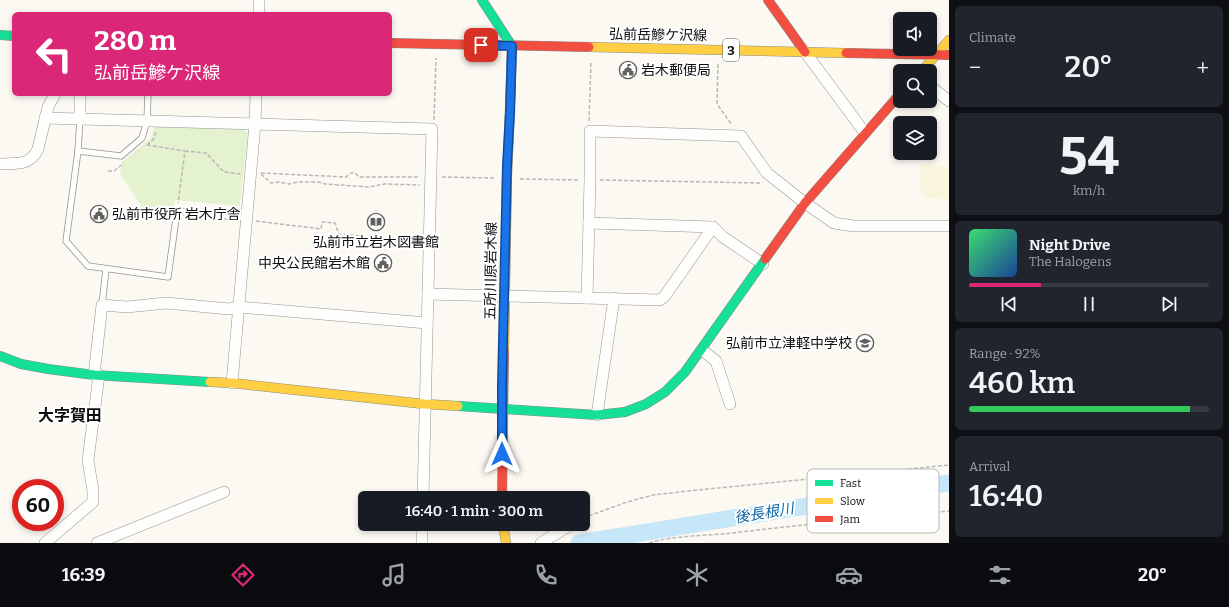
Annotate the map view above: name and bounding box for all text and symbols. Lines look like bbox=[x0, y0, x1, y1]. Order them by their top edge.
map controls bbox=[893, 12, 937, 160]
button: sound bbox=[893, 12, 937, 56]
text: 280 m bbox=[94, 24, 176, 57]
street label: 弘前岳鰺ケ沢線 bbox=[609, 26, 707, 44]
icon: left bbox=[28, 28, 80, 80]
pin bbox=[464, 28, 498, 62]
text: Climate bbox=[969, 30, 1016, 45]
icon: arrive bbox=[470, 34, 492, 56]
road number: 3 bbox=[723, 39, 739, 61]
text: 20° bbox=[1064, 49, 1113, 85]
text: − bbox=[969, 54, 981, 81]
text: + bbox=[1196, 54, 1209, 81]
public building icon: 岩木郵便局 bbox=[618, 60, 638, 80]
text: 弘前岳鰺ケ沢線 bbox=[94, 62, 220, 84]
place label: 岩木郵便局 bbox=[641, 62, 711, 79]
button: search bbox=[893, 64, 937, 108]
button: layers bbox=[893, 116, 937, 160]
text: 54 bbox=[1059, 125, 1119, 188]
text: km/h bbox=[1073, 183, 1105, 198]
public building icon: 弘前市役所 岩木庁舎 bbox=[89, 204, 109, 224]
place label: 弘前市役所 岩木庁舎 bbox=[112, 206, 241, 223]
library icon: 弘前市立岩木図書館 bbox=[366, 212, 386, 232]
street label: 五所川原岩木線 bbox=[482, 222, 500, 320]
place label: 弘前市立岩木図書館 bbox=[313, 234, 439, 251]
text: Night Drive bbox=[1029, 236, 1110, 254]
public building icon: 中央公民館岩木館 bbox=[373, 253, 393, 273]
text: The Halogens bbox=[1029, 254, 1111, 269]
place label: 中央公民館岩木館 bbox=[258, 255, 370, 272]
icon: previous bbox=[998, 293, 1020, 315]
icon: pause bbox=[1078, 293, 1100, 315]
icon: next bbox=[1158, 293, 1180, 315]
school or university icon: 弘前市立津軽中学校 bbox=[855, 333, 875, 353]
place label: 弘前市立津軽中学校 bbox=[726, 335, 852, 352]
text: Range · 92% bbox=[969, 346, 1041, 361]
text: 460 km bbox=[969, 365, 1075, 401]
district label: 大字賀田 bbox=[38, 406, 102, 425]
position arrow bbox=[481, 433, 523, 475]
text: Arrival bbox=[969, 459, 1010, 474]
legend bbox=[807, 469, 939, 533]
text: Fast bbox=[840, 477, 861, 490]
text: 16:40 bbox=[969, 478, 1043, 514]
speed limit sign: 60 bbox=[12, 479, 64, 531]
text: Slow bbox=[840, 495, 865, 508]
water label: 後長根川 bbox=[733, 499, 797, 527]
text: 16:40 · 1 min · 300 m bbox=[405, 502, 543, 520]
text: Jam bbox=[839, 513, 860, 526]
icon: directions bbox=[229, 561, 257, 589]
icon: music bbox=[380, 561, 408, 589]
icon: phone bbox=[532, 561, 560, 589]
icon: climate bbox=[683, 561, 711, 589]
icon: car bbox=[835, 561, 863, 589]
icon: filters bbox=[986, 561, 1014, 589]
text: 16:39 bbox=[62, 564, 105, 586]
text: 20° bbox=[1138, 564, 1167, 586]

